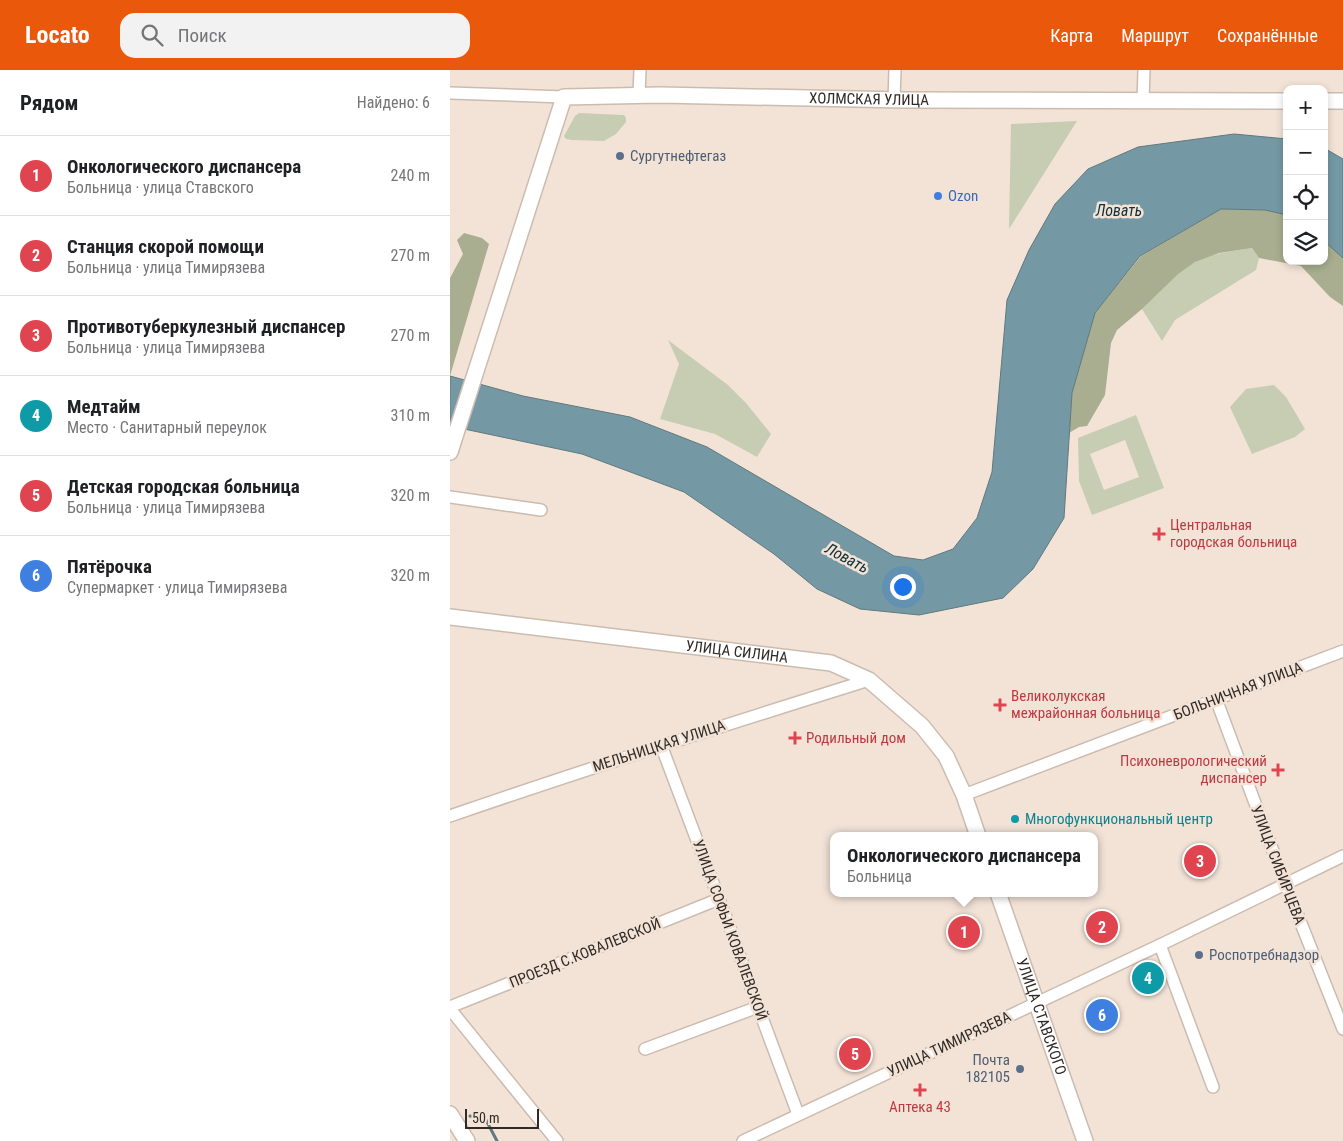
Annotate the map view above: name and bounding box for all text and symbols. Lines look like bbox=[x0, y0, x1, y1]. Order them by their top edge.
search box bbox=[120, 13, 470, 58]
text: Locato bbox=[25, 21, 90, 49]
icon: search bbox=[138, 21, 166, 49]
text: Поиск bbox=[178, 24, 227, 47]
text: Карта bbox=[1050, 25, 1093, 46]
text: Маршрут bbox=[1121, 25, 1189, 46]
text: Сохранённые bbox=[1217, 25, 1318, 46]
map controls bbox=[1283, 85, 1328, 265]
button: + bbox=[1283, 85, 1328, 130]
street label: ХОЛМСКАЯ УЛИЦА bbox=[809, 89, 929, 109]
text: Рядом bbox=[20, 91, 79, 115]
text: Найдено: 6 bbox=[357, 93, 430, 112]
button: − bbox=[1283, 130, 1328, 175]
place label: Сургутнефтегаз bbox=[630, 147, 726, 165]
marker: Сургутнефтегаз bbox=[614, 150, 626, 162]
text: Онкологического диспансера bbox=[67, 155, 301, 178]
text: 1 bbox=[32, 166, 40, 185]
text: 240 m bbox=[391, 166, 430, 185]
button: locate bbox=[1283, 175, 1328, 220]
text: Больница · улица Ставского bbox=[67, 178, 254, 197]
place label: Ozon bbox=[948, 187, 978, 205]
marker: Ozon bbox=[932, 190, 944, 202]
water label: Ловать bbox=[1095, 201, 1142, 220]
button: layers bbox=[1283, 220, 1328, 265]
text: Станция скорой помощи bbox=[67, 235, 264, 258]
text: 2 bbox=[32, 246, 40, 265]
text: 270 m bbox=[391, 246, 430, 265]
text: Больница · улица Тимирязева bbox=[67, 258, 265, 277]
text: Противотуберкулезный диспансер bbox=[67, 315, 345, 338]
text: 3 bbox=[32, 326, 40, 345]
text: 270 m bbox=[391, 326, 430, 345]
text: Больница · улица Тимирязева bbox=[67, 338, 265, 357]
text: Медтайм bbox=[67, 395, 141, 418]
text: 4 bbox=[32, 406, 40, 425]
text: 310 m bbox=[391, 406, 430, 425]
text: Место · Санитарный переулок bbox=[67, 418, 267, 437]
text: Детская городская больница bbox=[67, 475, 300, 498]
text: 5 bbox=[32, 486, 40, 505]
text: 320 m bbox=[391, 486, 430, 505]
text: Больница · улица Тимирязева bbox=[67, 498, 265, 517]
place label: Центральная городская больница bbox=[1170, 516, 1297, 551]
marker: Центральная городская больница bbox=[1152, 527, 1166, 541]
water label: Ловать bbox=[821, 538, 872, 577]
text: Пятёрочка bbox=[67, 555, 152, 578]
text: 6 bbox=[32, 566, 40, 585]
text: 320 m bbox=[391, 566, 430, 585]
your location bbox=[890, 574, 916, 600]
text: Супермаркет · улица Тимирязева bbox=[67, 578, 287, 597]
street label: УЛИЦА СИЛИНА bbox=[685, 637, 789, 667]
street label: БОЛЬНИЧНАЯ УЛИЦА bbox=[1171, 658, 1305, 724]
place label: Великолукская межрайонная больница bbox=[1011, 687, 1160, 722]
marker: Великолукская межрайонная больница bbox=[993, 698, 1007, 712]
street label: МЕЛЬНИЦКАЯ УЛИЦА bbox=[591, 716, 728, 776]
place label: Родильный дом bbox=[806, 729, 906, 747]
marker: Родильный дом bbox=[788, 731, 802, 745]
place label: Психоневрологический диспансер bbox=[1120, 752, 1267, 787]
marker: Психоневрологический диспансер bbox=[1271, 763, 1285, 777]
street label: УЛИЦА СИБИРЦЕВА bbox=[1247, 803, 1309, 927]
place label: Многофункциональный центр bbox=[1025, 810, 1213, 828]
marker: Многофункциональный центр bbox=[1009, 813, 1021, 825]
popup bbox=[830, 832, 1098, 897]
street label: УЛИЦА СОФЬИ КОВАЛЕВСКОЙ bbox=[689, 837, 771, 1023]
pin: 3 bbox=[1184, 842, 1216, 880]
text: Онкологического диспансера bbox=[847, 844, 1081, 867]
text: Больница bbox=[847, 867, 912, 886]
pin: 2 bbox=[1086, 908, 1118, 946]
pin: 1 bbox=[948, 913, 980, 951]
street label: ПРОЕЗД С.КОВАЛЕВСКОЙ bbox=[507, 914, 663, 992]
place label: Роспотребнадзор bbox=[1209, 946, 1319, 964]
marker: Роспотребнадзор bbox=[1193, 949, 1205, 961]
street label: УЛИЦА СТАВСКОГО bbox=[1013, 956, 1070, 1077]
pin: 4 bbox=[1132, 959, 1164, 997]
pin: 6 bbox=[1086, 996, 1118, 1034]
street label: УЛИЦА ТИМИРЯЗЕВА bbox=[884, 1007, 1014, 1081]
pin: 5 bbox=[839, 1035, 871, 1073]
place label: Почта 182105 bbox=[966, 1051, 1010, 1086]
marker: Почта 182105 bbox=[1014, 1063, 1026, 1075]
marker: Аптека 43 bbox=[914, 1084, 926, 1096]
place label: Аптека 43 bbox=[889, 1098, 951, 1116]
scale bar bbox=[465, 1106, 539, 1129]
text: 50 m bbox=[472, 1110, 500, 1126]

